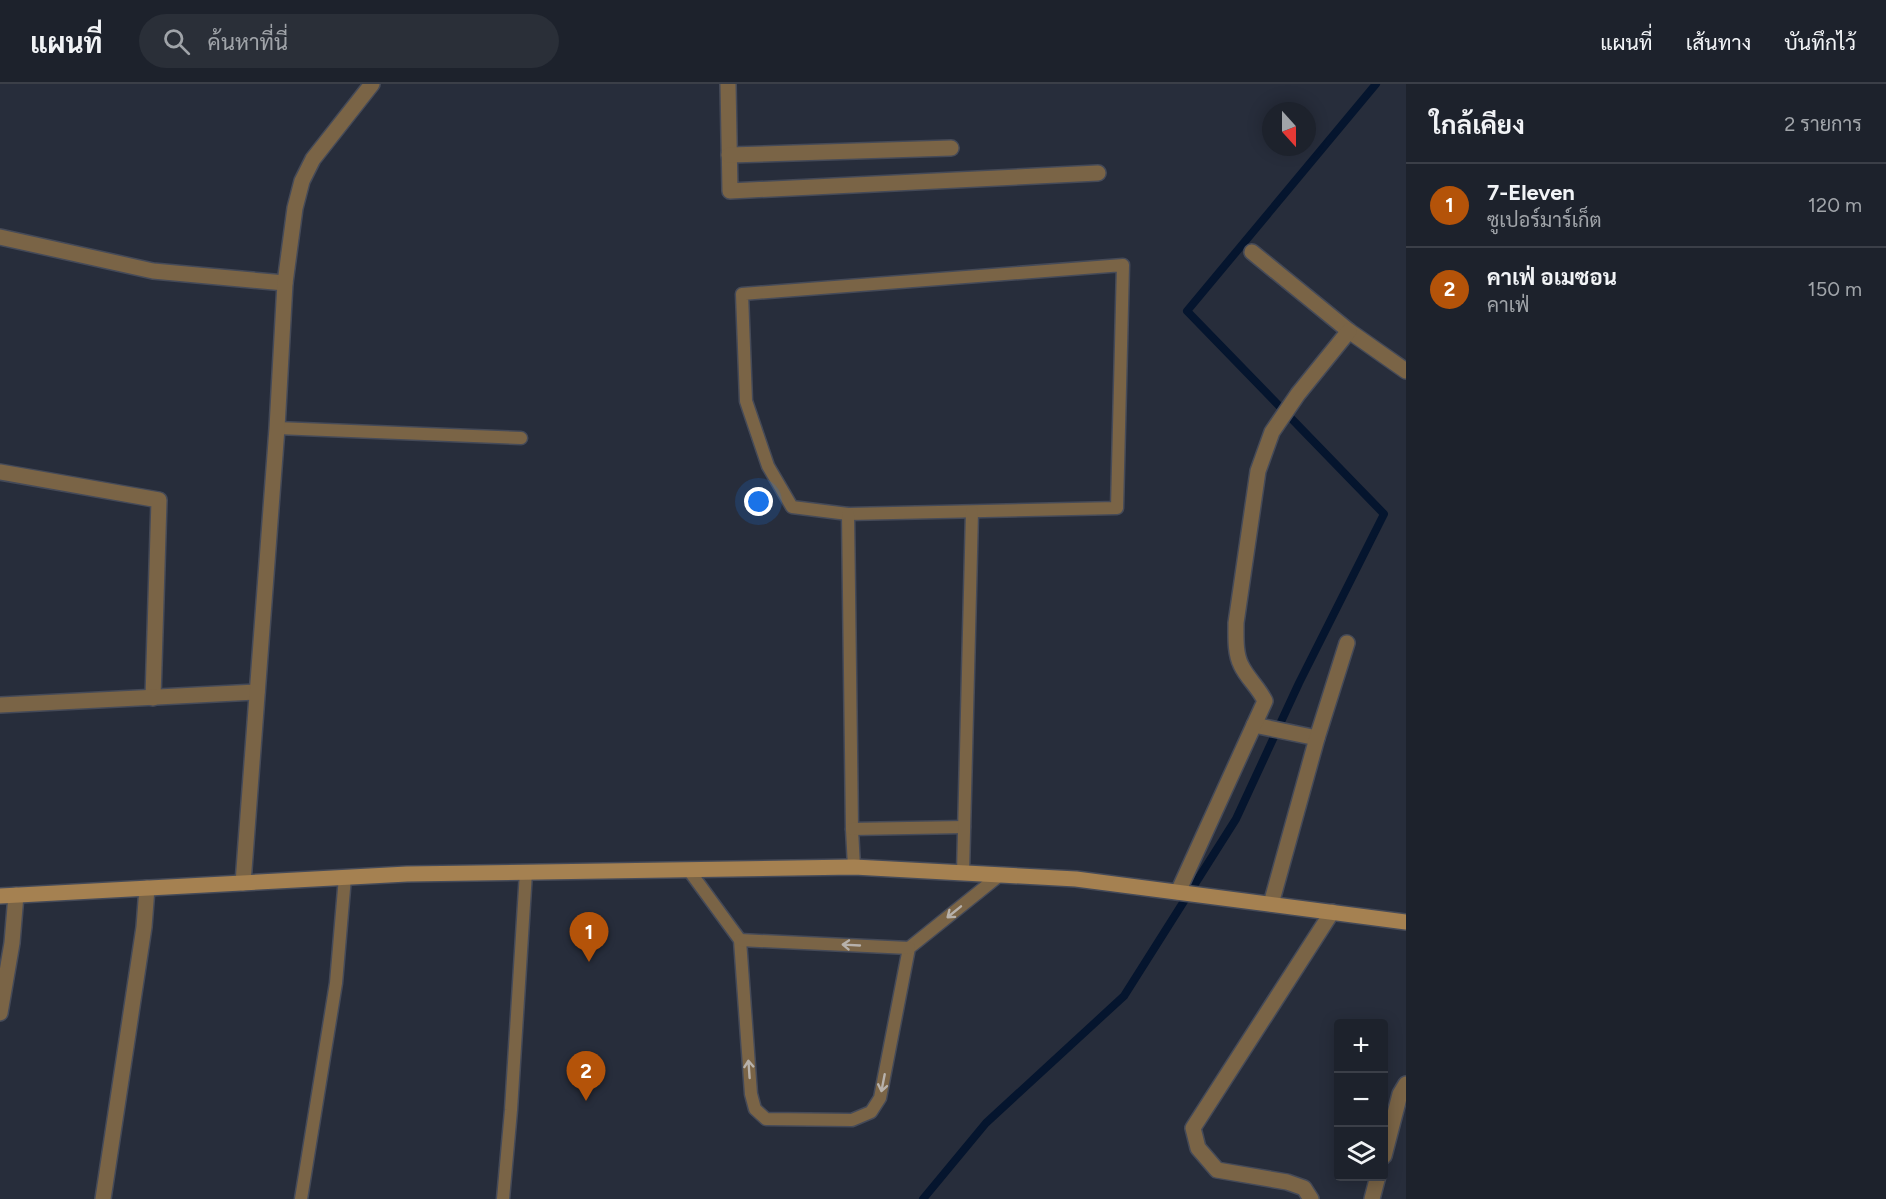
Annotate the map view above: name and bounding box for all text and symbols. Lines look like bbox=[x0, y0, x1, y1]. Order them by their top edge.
search box bbox=[139, 14, 559, 68]
icon: search bbox=[160, 25, 193, 58]
text: แผนที่ bbox=[30, 26, 103, 60]
text: ค้นหาที่นี่ bbox=[208, 29, 288, 56]
text: แผนที่ bbox=[1600, 30, 1653, 55]
text: เส้นทาง bbox=[1686, 30, 1751, 55]
text: บันทึกไว้ bbox=[1784, 30, 1856, 55]
north arrow bbox=[1262, 102, 1316, 156]
text: ใกล้เคียง bbox=[1430, 109, 1525, 141]
text: 2 รายการ bbox=[1784, 112, 1862, 136]
text: 7-Eleven bbox=[1487, 179, 1575, 206]
text: 1 bbox=[1445, 193, 1454, 217]
text: 120 m bbox=[1808, 193, 1862, 217]
text: ซูเปอร์มาร์เก็ต bbox=[1487, 208, 1602, 232]
text: คาเฟ่ อเมซอน bbox=[1487, 264, 1617, 291]
text: 2 bbox=[1444, 277, 1455, 301]
text: 150 m bbox=[1807, 277, 1862, 301]
text: คาเฟ่ bbox=[1487, 293, 1529, 317]
your location bbox=[744, 487, 773, 516]
one-way arrow bbox=[946, 905, 962, 918]
pin: 1 bbox=[570, 912, 608, 962]
one-way arrow bbox=[841, 940, 861, 951]
map controls bbox=[1334, 1019, 1388, 1181]
button: + bbox=[1334, 1019, 1388, 1073]
pin: 2 bbox=[566, 1052, 606, 1101]
one-way arrow bbox=[744, 1059, 755, 1079]
one-way arrow bbox=[877, 1072, 888, 1092]
button: − bbox=[1334, 1073, 1388, 1127]
button: layers bbox=[1334, 1127, 1388, 1181]

